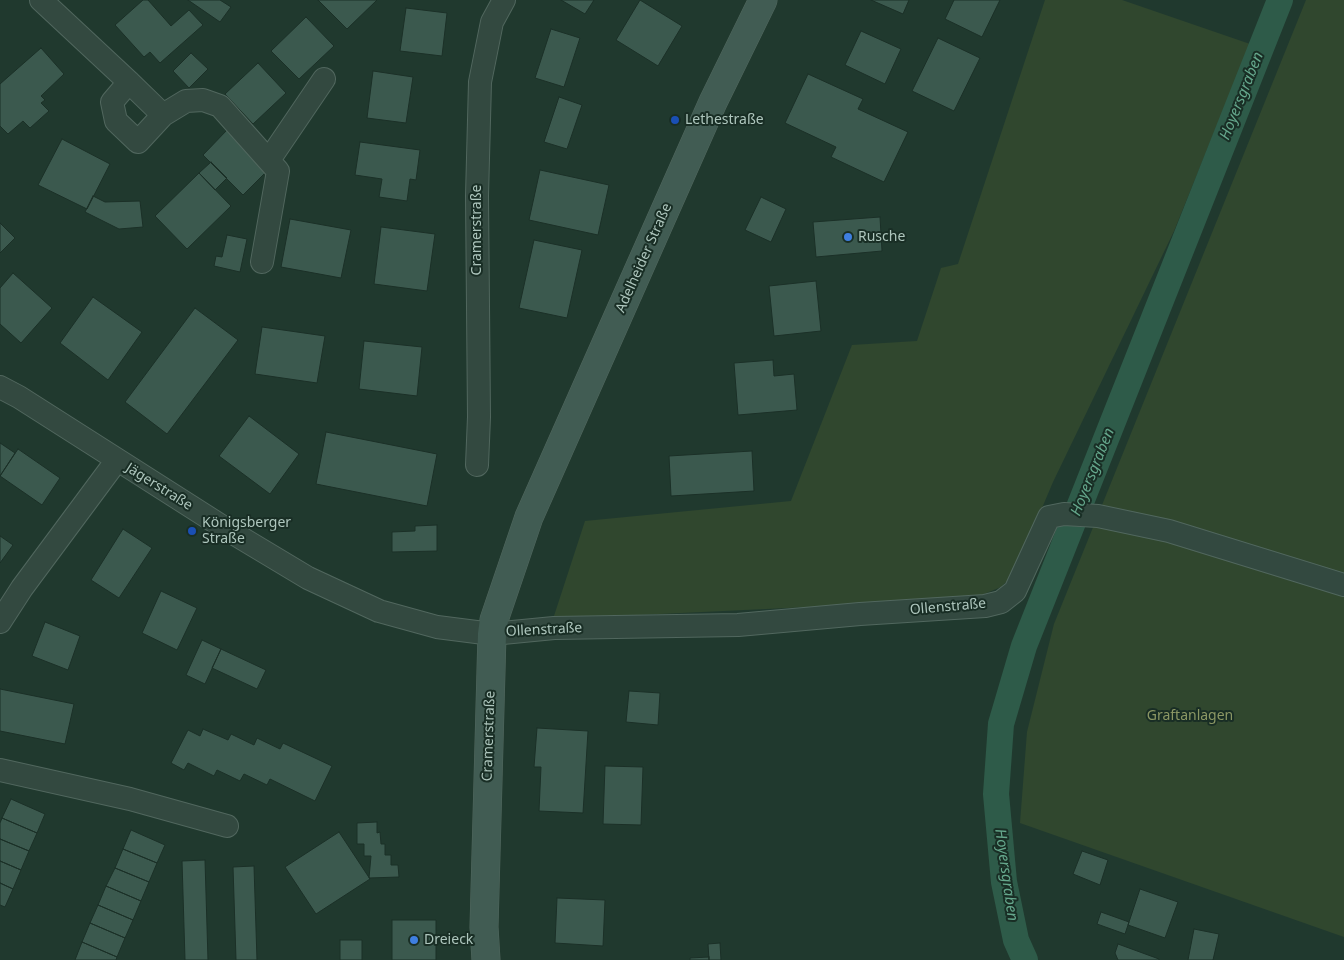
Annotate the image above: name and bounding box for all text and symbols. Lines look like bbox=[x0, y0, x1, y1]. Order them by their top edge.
water label: Hoyersgraben bbox=[1216, 50, 1268, 142]
place label: Lethestraße bbox=[685, 112, 764, 128]
marker: Lethestraße bbox=[669, 114, 681, 126]
street label: Cramerstraße bbox=[469, 185, 485, 275]
street label: Adelheider Straße bbox=[612, 201, 676, 315]
place label: Rusche bbox=[858, 229, 905, 245]
marker: Rusche bbox=[842, 231, 854, 243]
water label: Hoyersgraben bbox=[1067, 426, 1119, 518]
street label: Jägerstraße bbox=[122, 460, 196, 514]
place label: Königsberger Straße bbox=[202, 515, 291, 548]
marker: Königsberger Straße bbox=[186, 525, 198, 537]
street label: Ollenstraße bbox=[909, 595, 987, 619]
street label: Ollenstraße bbox=[505, 620, 583, 640]
street label: Cramerstraße bbox=[479, 690, 499, 782]
park label: Graftanlagen bbox=[1147, 708, 1233, 724]
water label: Hoyersgraben bbox=[991, 828, 1021, 922]
place label: Dreieck bbox=[424, 932, 473, 948]
marker: Dreieck bbox=[408, 934, 420, 946]

